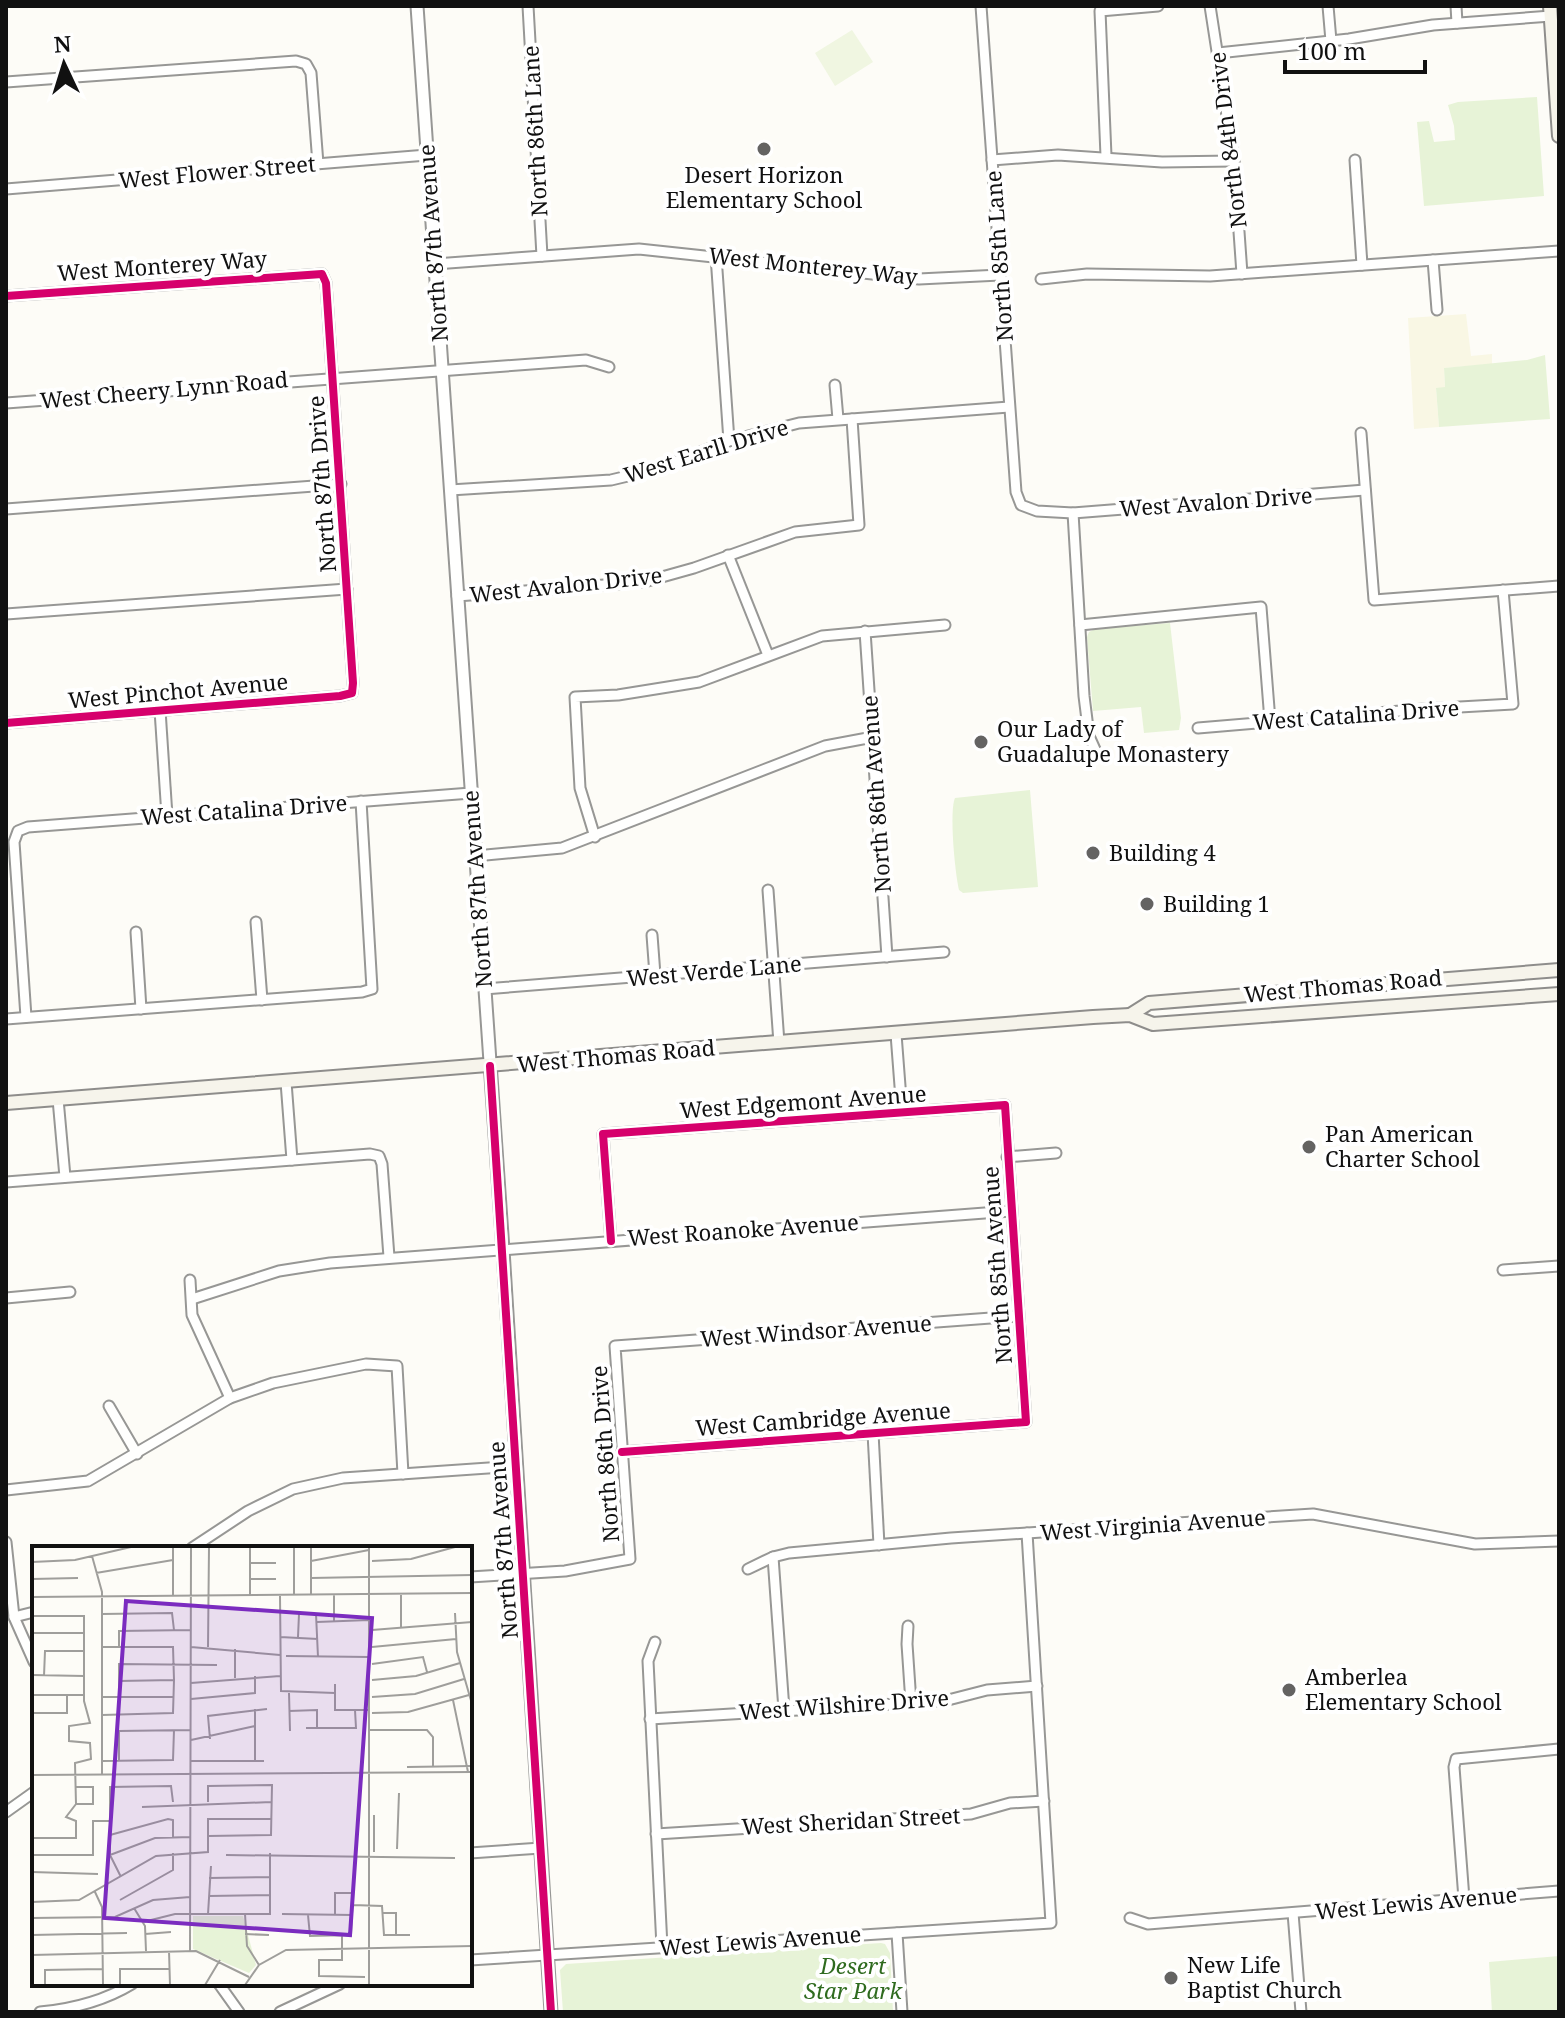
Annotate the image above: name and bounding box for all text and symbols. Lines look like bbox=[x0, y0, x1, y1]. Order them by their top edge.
north arrow bbox=[24, 24, 104, 104]
scale bar bbox=[1285, 24, 1425, 74]
text: N bbox=[53, 27, 72, 59]
text: 100 m bbox=[1297, 34, 1366, 67]
street label: North 86th Lane bbox=[515, 45, 553, 217]
street label: North 84th Drive bbox=[1201, 50, 1253, 230]
marker: Desert Horizon Elementary School bbox=[755, 140, 773, 158]
street label: North 87th Avenue bbox=[410, 143, 454, 343]
street label: West Flower Street bbox=[117, 147, 317, 195]
place label: Desert Horizon Elementary School bbox=[666, 159, 863, 214]
street label: North 85th Lane bbox=[977, 170, 1019, 343]
street label: West Monterey Way bbox=[707, 239, 920, 291]
street label: West Monterey Way bbox=[56, 243, 268, 287]
street label: West Cheery Lynn Road bbox=[39, 363, 290, 415]
street label: North 87th Drive bbox=[300, 395, 342, 574]
street label: West Earll Drive bbox=[620, 411, 792, 489]
street label: West Avalon Drive bbox=[1118, 479, 1313, 523]
street label: West Avalon Drive bbox=[468, 559, 664, 609]
street label: West Pinchot Avenue bbox=[67, 665, 289, 715]
street label: West Catalina Drive bbox=[1252, 692, 1460, 736]
street label: North 86th Avenue bbox=[853, 694, 897, 894]
place label: Our Lady of Guadalupe Monastery bbox=[997, 713, 1229, 768]
marker: Our Lady of Guadalupe Monastery bbox=[972, 733, 990, 751]
street label: West Catalina Drive bbox=[140, 787, 348, 831]
street label: North 87th Avenue bbox=[454, 789, 498, 989]
place label: Building 4 bbox=[1109, 837, 1216, 867]
marker: Building 4 bbox=[1084, 844, 1102, 862]
place label: Building 1 bbox=[1163, 888, 1270, 918]
marker: Building 1 bbox=[1138, 895, 1156, 913]
street label: West Verde Lane bbox=[625, 947, 803, 993]
street label: West Thomas Road bbox=[1243, 961, 1444, 1009]
street label: West Thomas Road bbox=[516, 1031, 717, 1079]
street label: West Edgemont Avenue bbox=[678, 1077, 927, 1125]
place label: Pan American Charter School bbox=[1325, 1118, 1480, 1173]
marker: Pan American Charter School bbox=[1300, 1138, 1318, 1156]
street label: North 85th Avenue bbox=[974, 1165, 1018, 1365]
street label: West Roanoke Avenue bbox=[626, 1206, 860, 1252]
street label: West Windsor Avenue bbox=[699, 1307, 933, 1353]
street label: North 86th Drive bbox=[583, 1365, 625, 1544]
street label: West Cambridge Avenue bbox=[694, 1394, 952, 1442]
street label: North 87th Avenue bbox=[480, 1440, 524, 1640]
street label: West Virginia Avenue bbox=[1039, 1501, 1267, 1547]
inset map bbox=[32, 1546, 472, 1986]
place label: Amberlea Elementary School bbox=[1305, 1661, 1502, 1716]
marker: Amberlea Elementary School bbox=[1280, 1681, 1298, 1699]
street label: West Wilshire Drive bbox=[738, 1682, 950, 1726]
street label: West Sheridan Street bbox=[741, 1799, 961, 1841]
street label: West Lewis Avenue bbox=[1314, 1878, 1518, 1926]
street label: West Lewis Avenue bbox=[658, 1918, 862, 1962]
place label: New Life Baptist Church bbox=[1187, 1949, 1342, 2004]
park label: Desert Star Park bbox=[804, 1950, 903, 2005]
marker: New Life Baptist Church bbox=[1162, 1969, 1180, 1987]

